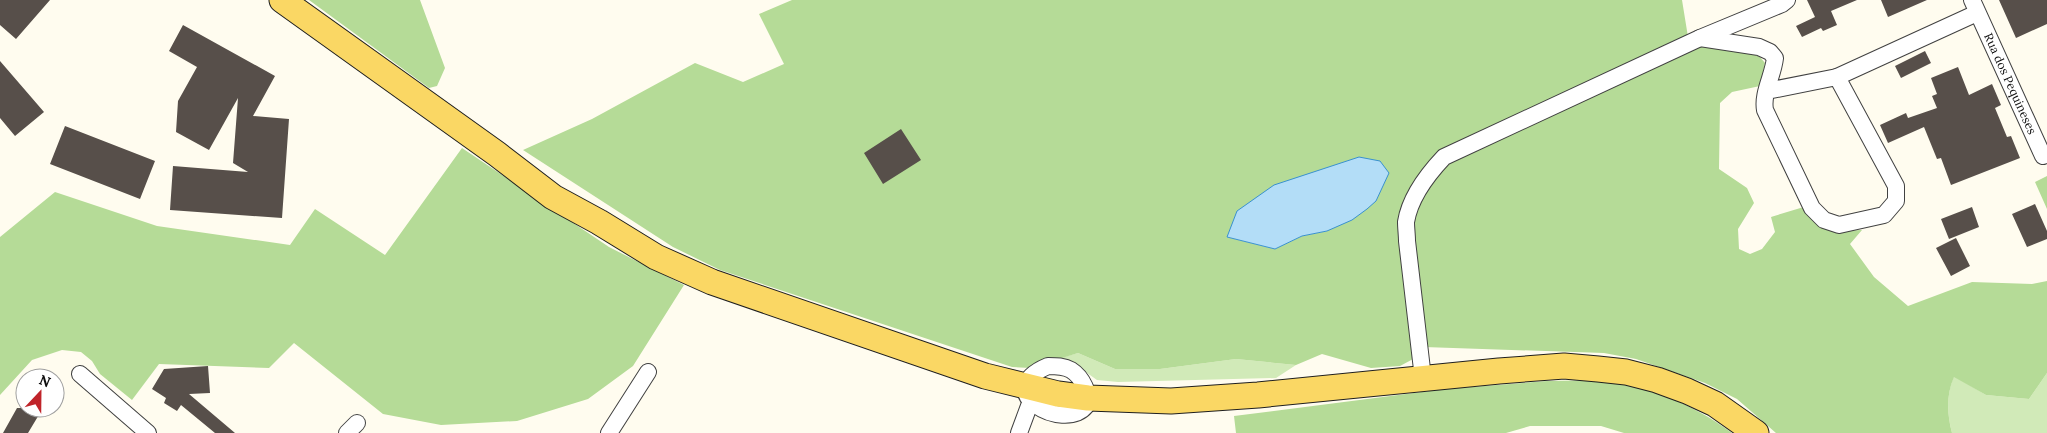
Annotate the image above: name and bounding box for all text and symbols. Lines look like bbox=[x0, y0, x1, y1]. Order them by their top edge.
street label: Rua dos Pequineses bbox=[1981, 31, 2040, 137]
north arrow bbox=[15, 368, 65, 418]
text: N bbox=[36, 371, 53, 391]

